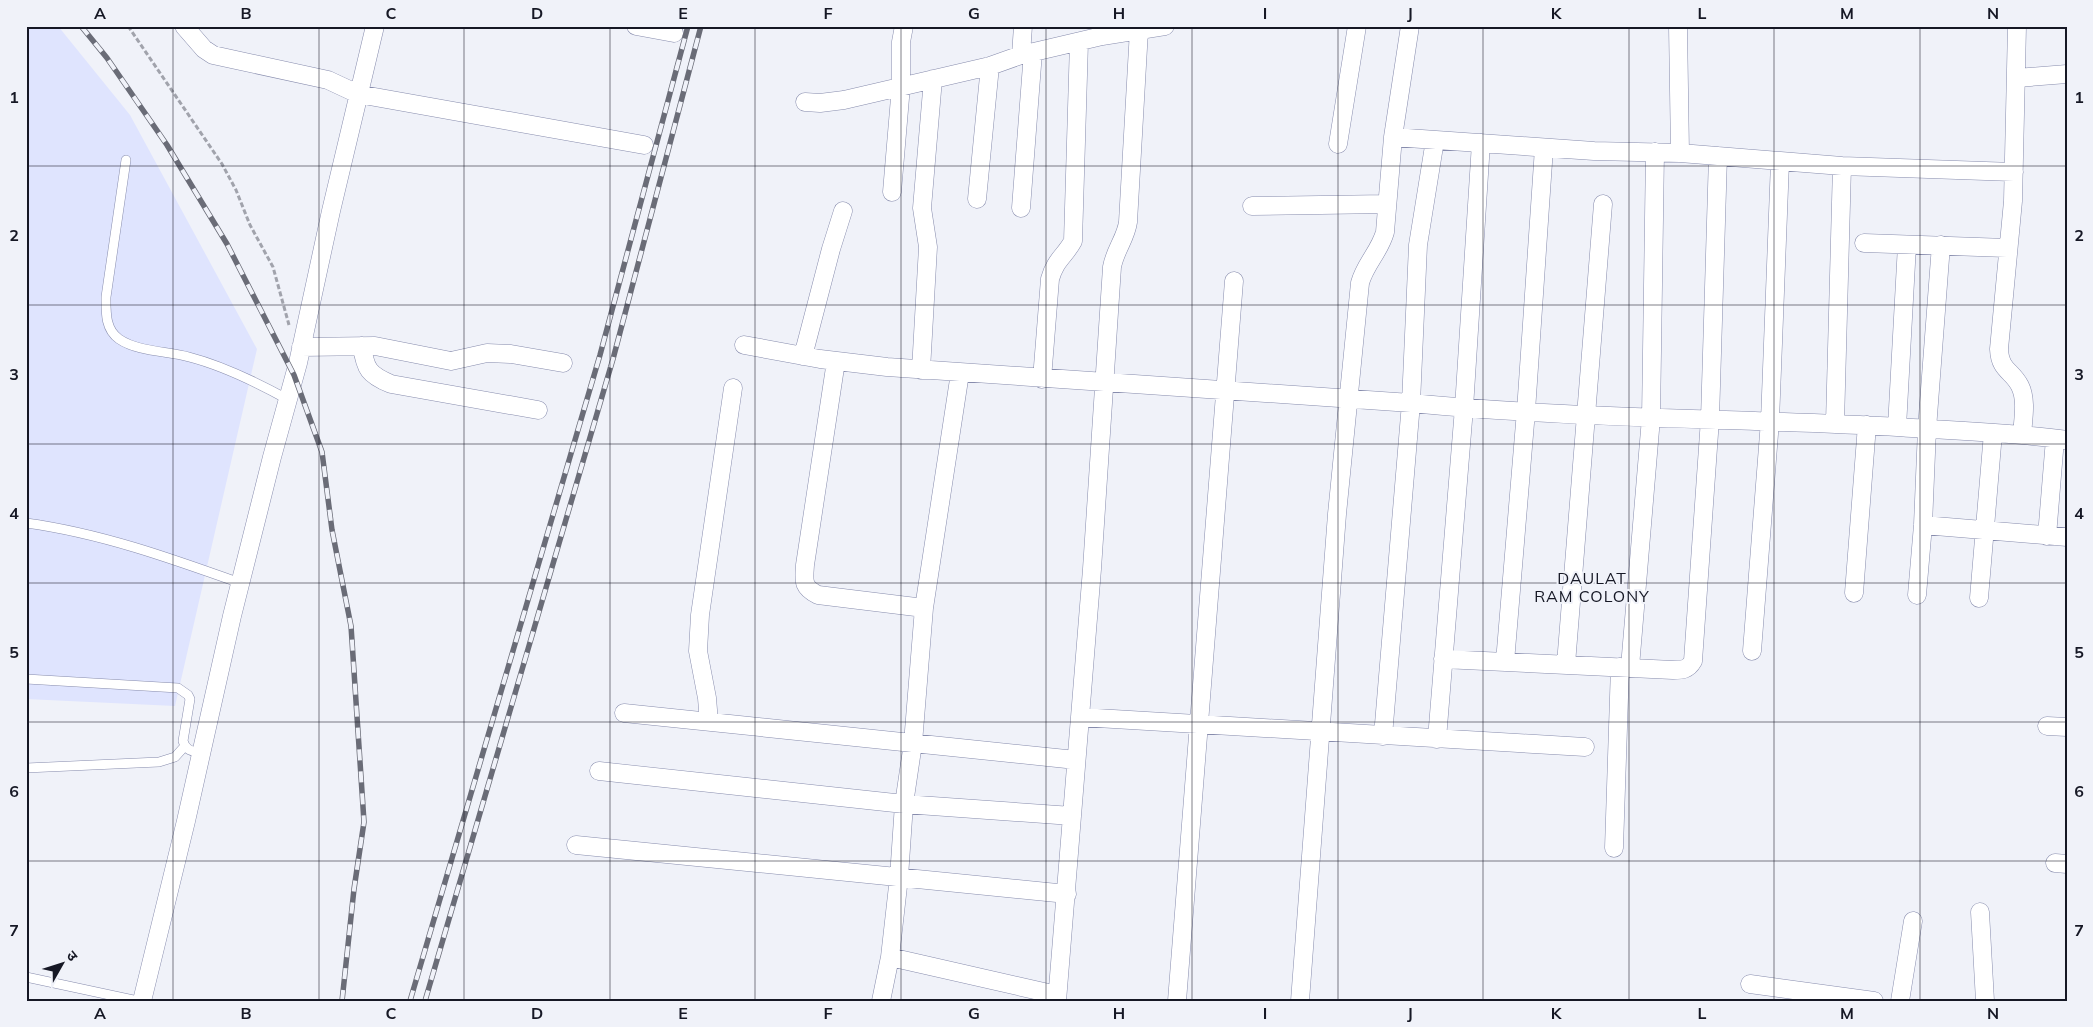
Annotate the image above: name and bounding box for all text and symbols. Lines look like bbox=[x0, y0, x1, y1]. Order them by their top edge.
text: A bbox=[94, 3, 106, 23]
text: B bbox=[240, 3, 252, 23]
text: C bbox=[386, 3, 397, 23]
text: D bbox=[531, 3, 543, 23]
text: E bbox=[678, 3, 688, 23]
text: F bbox=[823, 3, 833, 23]
text: G bbox=[968, 3, 980, 23]
text: H bbox=[1113, 3, 1125, 23]
text: I bbox=[1263, 3, 1267, 23]
text: J bbox=[1407, 3, 1413, 23]
text: K bbox=[1551, 3, 1563, 23]
text: L bbox=[1698, 3, 1707, 23]
text: M bbox=[1840, 3, 1854, 23]
text: N bbox=[1987, 3, 1999, 23]
text: 1 bbox=[9, 87, 19, 107]
text: 1 bbox=[2074, 87, 2084, 107]
text: 2 bbox=[9, 225, 19, 245]
text: 2 bbox=[2074, 225, 2084, 245]
text: 3 bbox=[9, 364, 19, 384]
text: 3 bbox=[2074, 364, 2084, 384]
text: 4 bbox=[9, 503, 19, 523]
text: 4 bbox=[2074, 503, 2084, 523]
district label: DAULAT RAM COLONY bbox=[1534, 568, 1650, 606]
text: 5 bbox=[9, 642, 19, 662]
text: 5 bbox=[2074, 642, 2084, 662]
text: 6 bbox=[9, 781, 19, 801]
text: 6 bbox=[2074, 781, 2084, 801]
text: 7 bbox=[9, 920, 19, 940]
text: 7 bbox=[2074, 920, 2084, 940]
north arrow bbox=[38, 940, 88, 990]
text: उ bbox=[63, 947, 82, 965]
text: A bbox=[94, 1003, 106, 1023]
text: B bbox=[240, 1003, 252, 1023]
text: C bbox=[386, 1003, 397, 1023]
text: D bbox=[531, 1003, 543, 1023]
text: E bbox=[678, 1003, 688, 1023]
text: F bbox=[823, 1003, 833, 1023]
text: G bbox=[968, 1003, 980, 1023]
text: H bbox=[1113, 1003, 1125, 1023]
text: I bbox=[1263, 1003, 1267, 1023]
text: J bbox=[1407, 1003, 1413, 1023]
text: K bbox=[1551, 1003, 1563, 1023]
text: L bbox=[1698, 1003, 1707, 1023]
text: M bbox=[1840, 1003, 1854, 1023]
text: N bbox=[1987, 1003, 1999, 1023]

